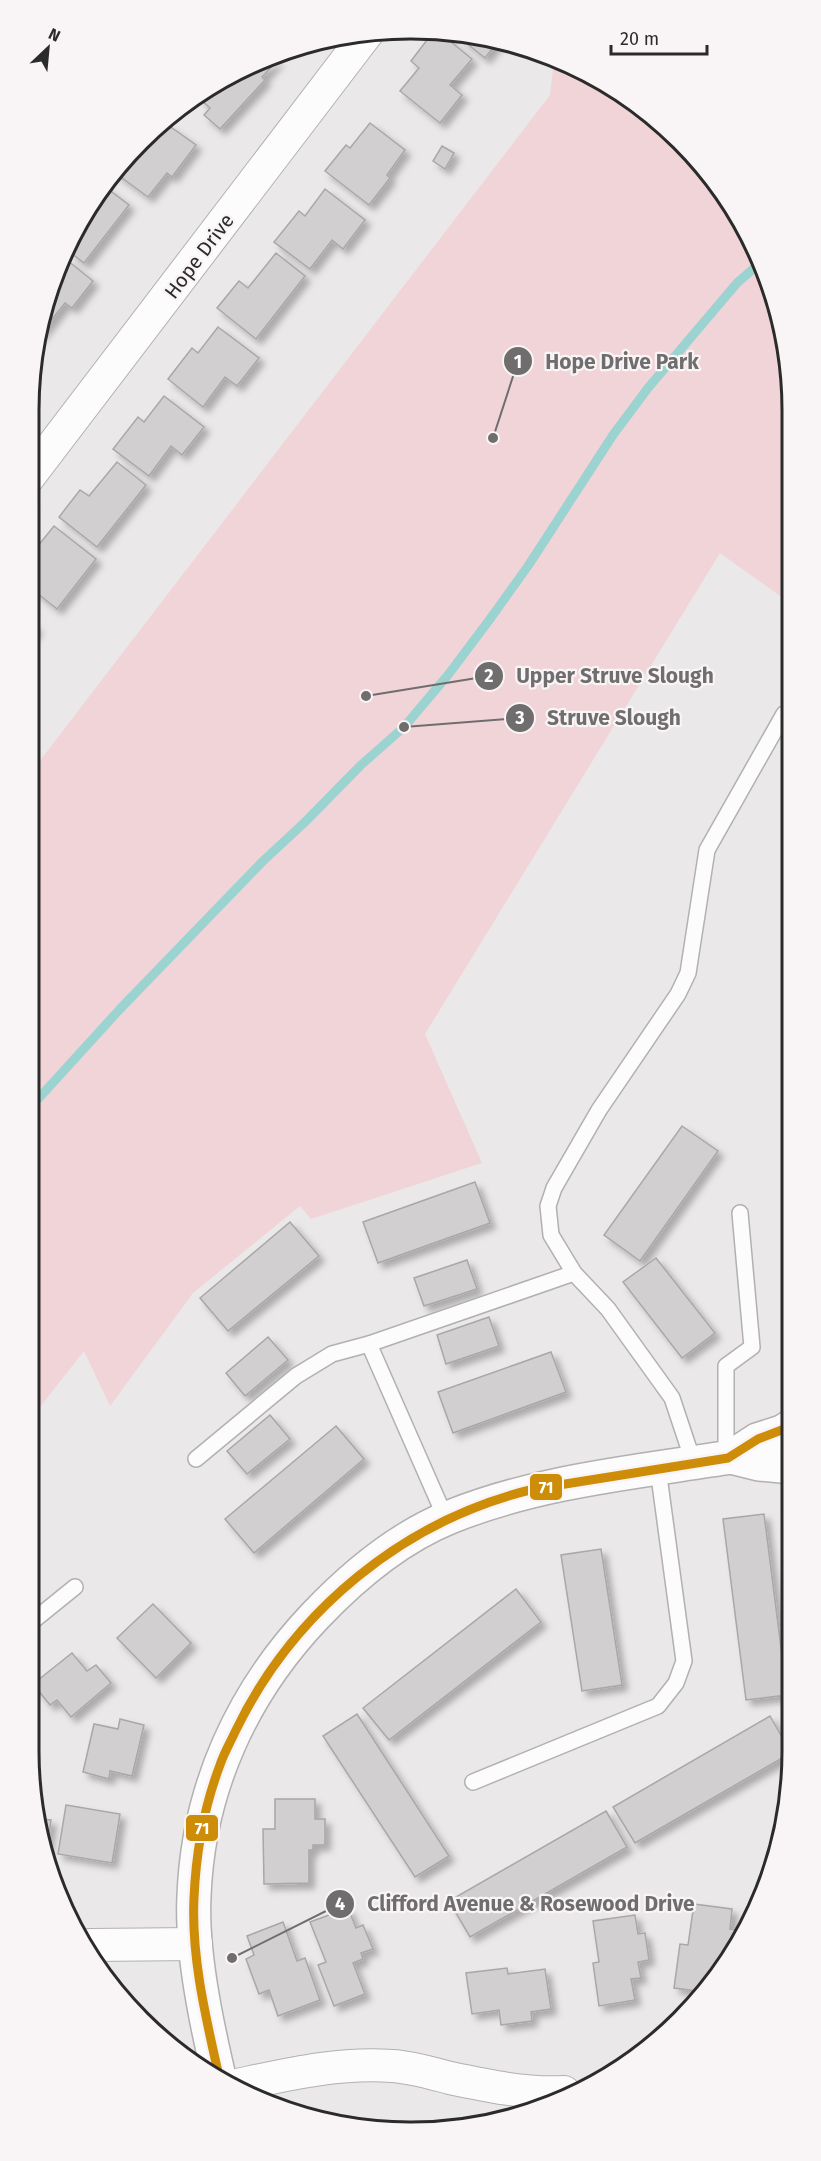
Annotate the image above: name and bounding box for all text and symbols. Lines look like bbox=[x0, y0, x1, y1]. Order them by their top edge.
north arrow bbox=[18, 18, 78, 78]
scale bar bbox=[611, 18, 707, 56]
text: N bbox=[45, 24, 63, 46]
text: 20 m bbox=[620, 28, 659, 50]
street label: Hope Drive bbox=[159, 209, 239, 303]
callout: Hope Drive Park bbox=[503, 342, 710, 381]
text: Hope Drive Park bbox=[545, 349, 699, 375]
text: 1 bbox=[514, 351, 522, 373]
callout: Upper Struve Slough bbox=[474, 656, 726, 695]
text: Upper Struve Slough bbox=[516, 663, 714, 689]
text: 2 bbox=[484, 665, 494, 687]
callout: Struve Slough bbox=[505, 699, 692, 738]
text: Struve Slough bbox=[547, 705, 681, 731]
text: 3 bbox=[514, 707, 525, 729]
line badge: 71 bbox=[529, 1473, 563, 1501]
text: 71 bbox=[539, 1478, 553, 1497]
line badge: 71 bbox=[185, 1814, 219, 1842]
text: 71 bbox=[195, 1819, 209, 1838]
callout: Clifford Avenue & Rosewood Drive bbox=[325, 1884, 706, 1923]
text: Clifford Avenue & Rosewood Drive bbox=[367, 1891, 695, 1917]
text: 4 bbox=[335, 1893, 345, 1915]

